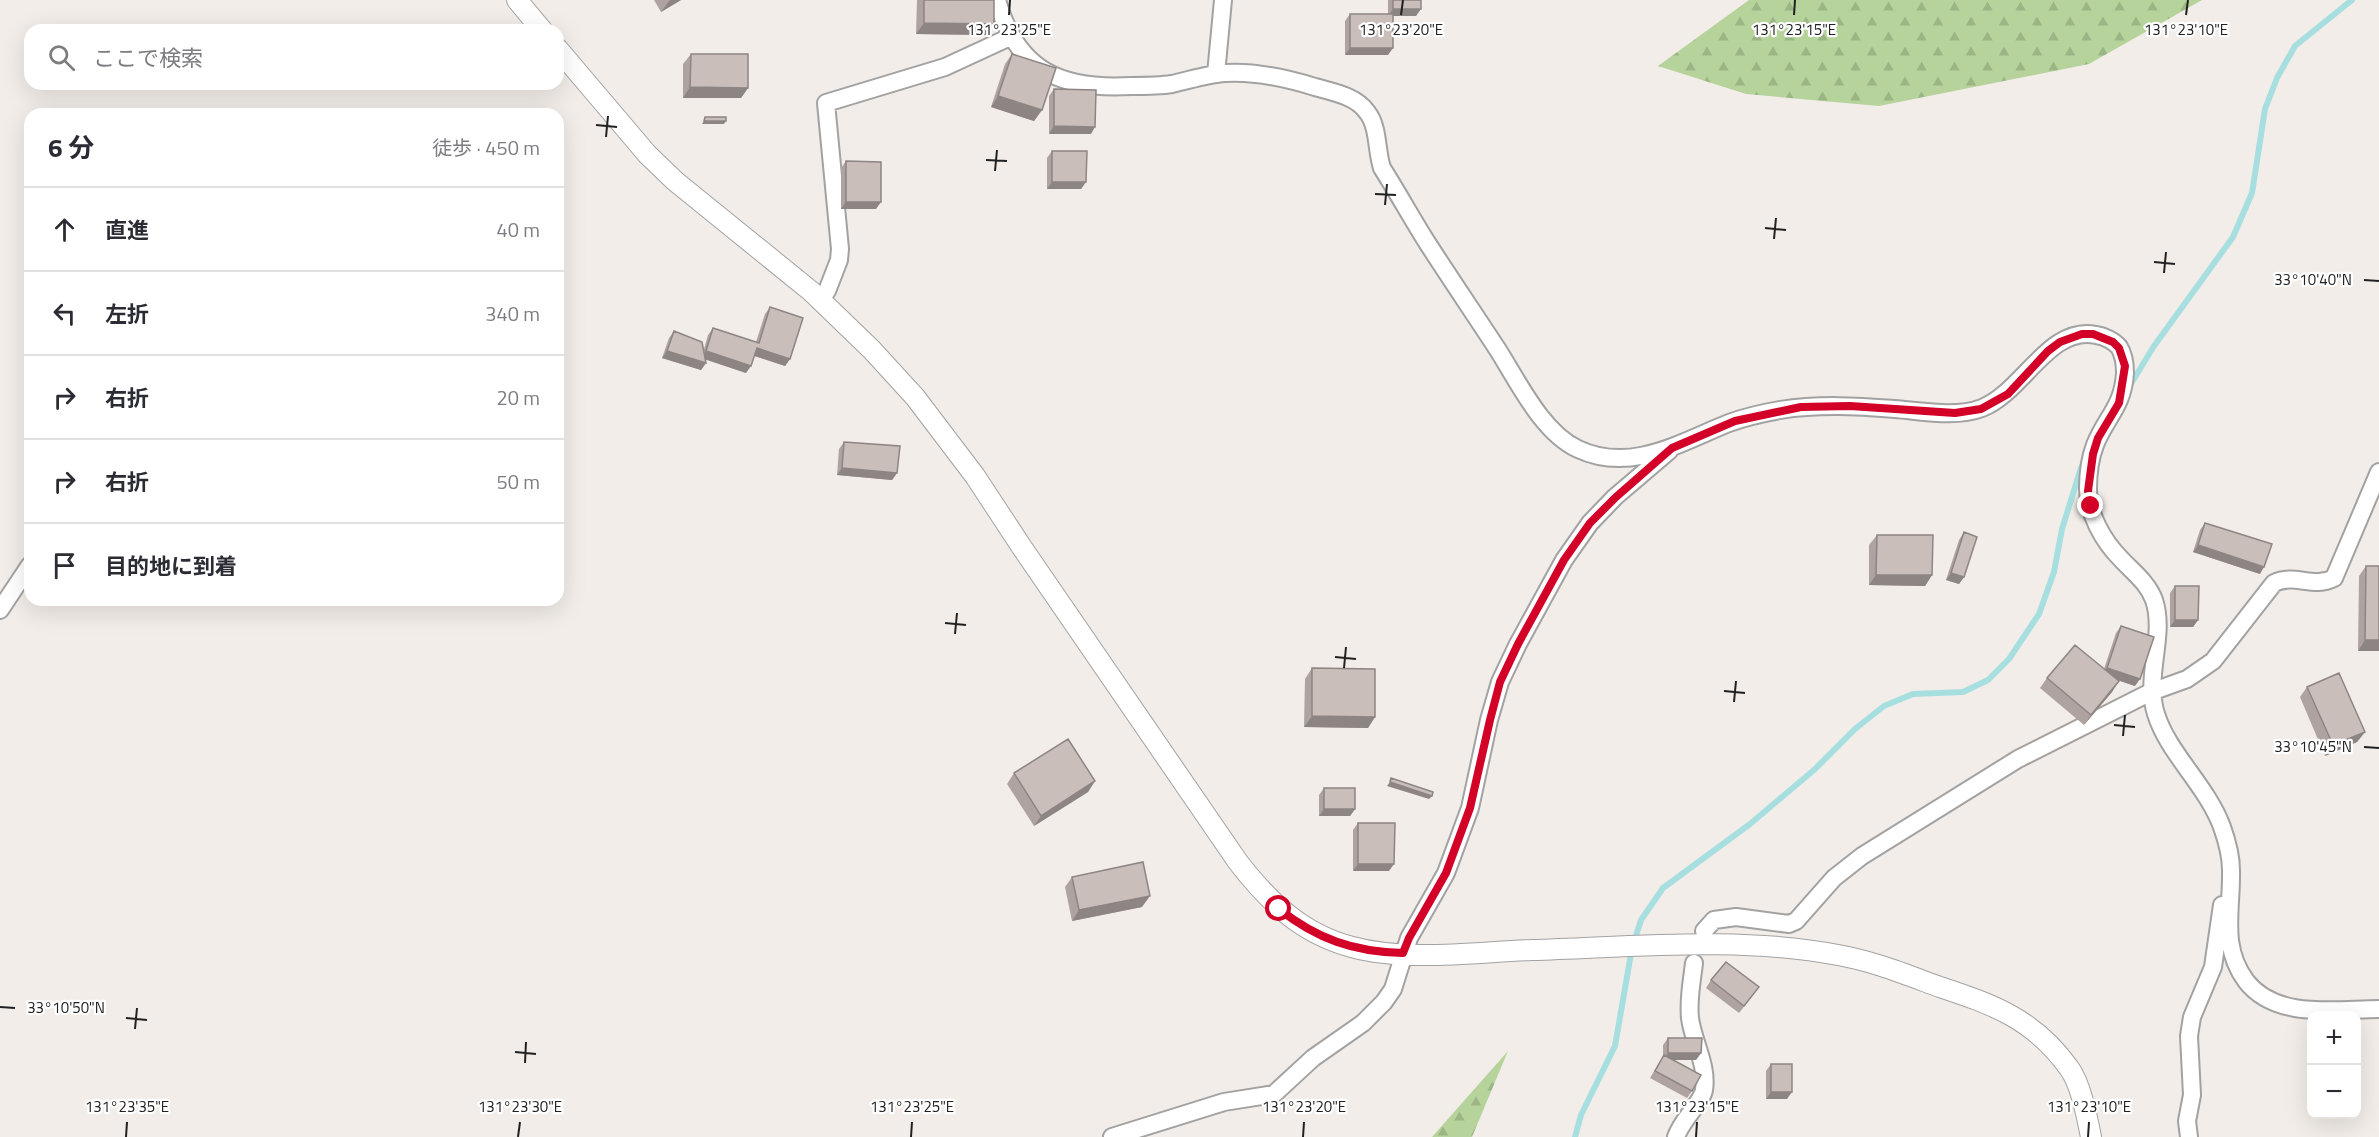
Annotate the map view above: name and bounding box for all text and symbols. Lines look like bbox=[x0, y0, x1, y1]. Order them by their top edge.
text: 131°23'25"E bbox=[967, 18, 1051, 41]
text: 131°23'20"E bbox=[1359, 18, 1443, 41]
text: 131°23'15"E bbox=[1752, 18, 1836, 41]
text: 131°23'10"E bbox=[2144, 18, 2228, 41]
search box bbox=[24, 24, 564, 90]
icon: search bbox=[45, 41, 78, 74]
text: ここで検索 bbox=[93, 41, 203, 75]
text: 6 分 bbox=[48, 128, 94, 167]
text: 徒歩 · 450 m bbox=[432, 132, 540, 163]
icon: ahead bbox=[48, 213, 81, 246]
text: 直進 bbox=[105, 213, 149, 247]
text: 40 m bbox=[496, 214, 540, 245]
text: 33°10'40"N bbox=[2274, 268, 2352, 291]
icon: left bbox=[48, 297, 81, 330]
text: 左折 bbox=[105, 297, 149, 331]
text: 340 m bbox=[485, 298, 540, 329]
icon: right bbox=[48, 381, 81, 414]
text: 右折 bbox=[105, 381, 149, 415]
text: 20 m bbox=[496, 382, 540, 413]
icon: right bbox=[48, 465, 81, 498]
text: 右折 bbox=[105, 465, 149, 499]
text: 50 m bbox=[496, 466, 540, 497]
route end bbox=[2077, 492, 2103, 518]
icon: arrive bbox=[48, 549, 81, 582]
text: 目的地に到着 bbox=[105, 549, 237, 583]
text: 33°10'45"N bbox=[2274, 735, 2352, 758]
route start bbox=[1265, 895, 1291, 921]
text: 33°10'50"N bbox=[27, 996, 105, 1019]
map controls bbox=[2307, 1011, 2361, 1119]
button: + bbox=[2307, 1011, 2361, 1065]
button: − bbox=[2307, 1065, 2361, 1119]
text: 131°23'35"E bbox=[85, 1095, 169, 1118]
text: 131°23'30"E bbox=[478, 1095, 562, 1118]
text: 131°23'25"E bbox=[870, 1095, 954, 1118]
text: 131°23'20"E bbox=[1262, 1095, 1346, 1118]
text: 131°23'15"E bbox=[1655, 1095, 1739, 1118]
text: 131°23'10"E bbox=[2047, 1095, 2131, 1118]

